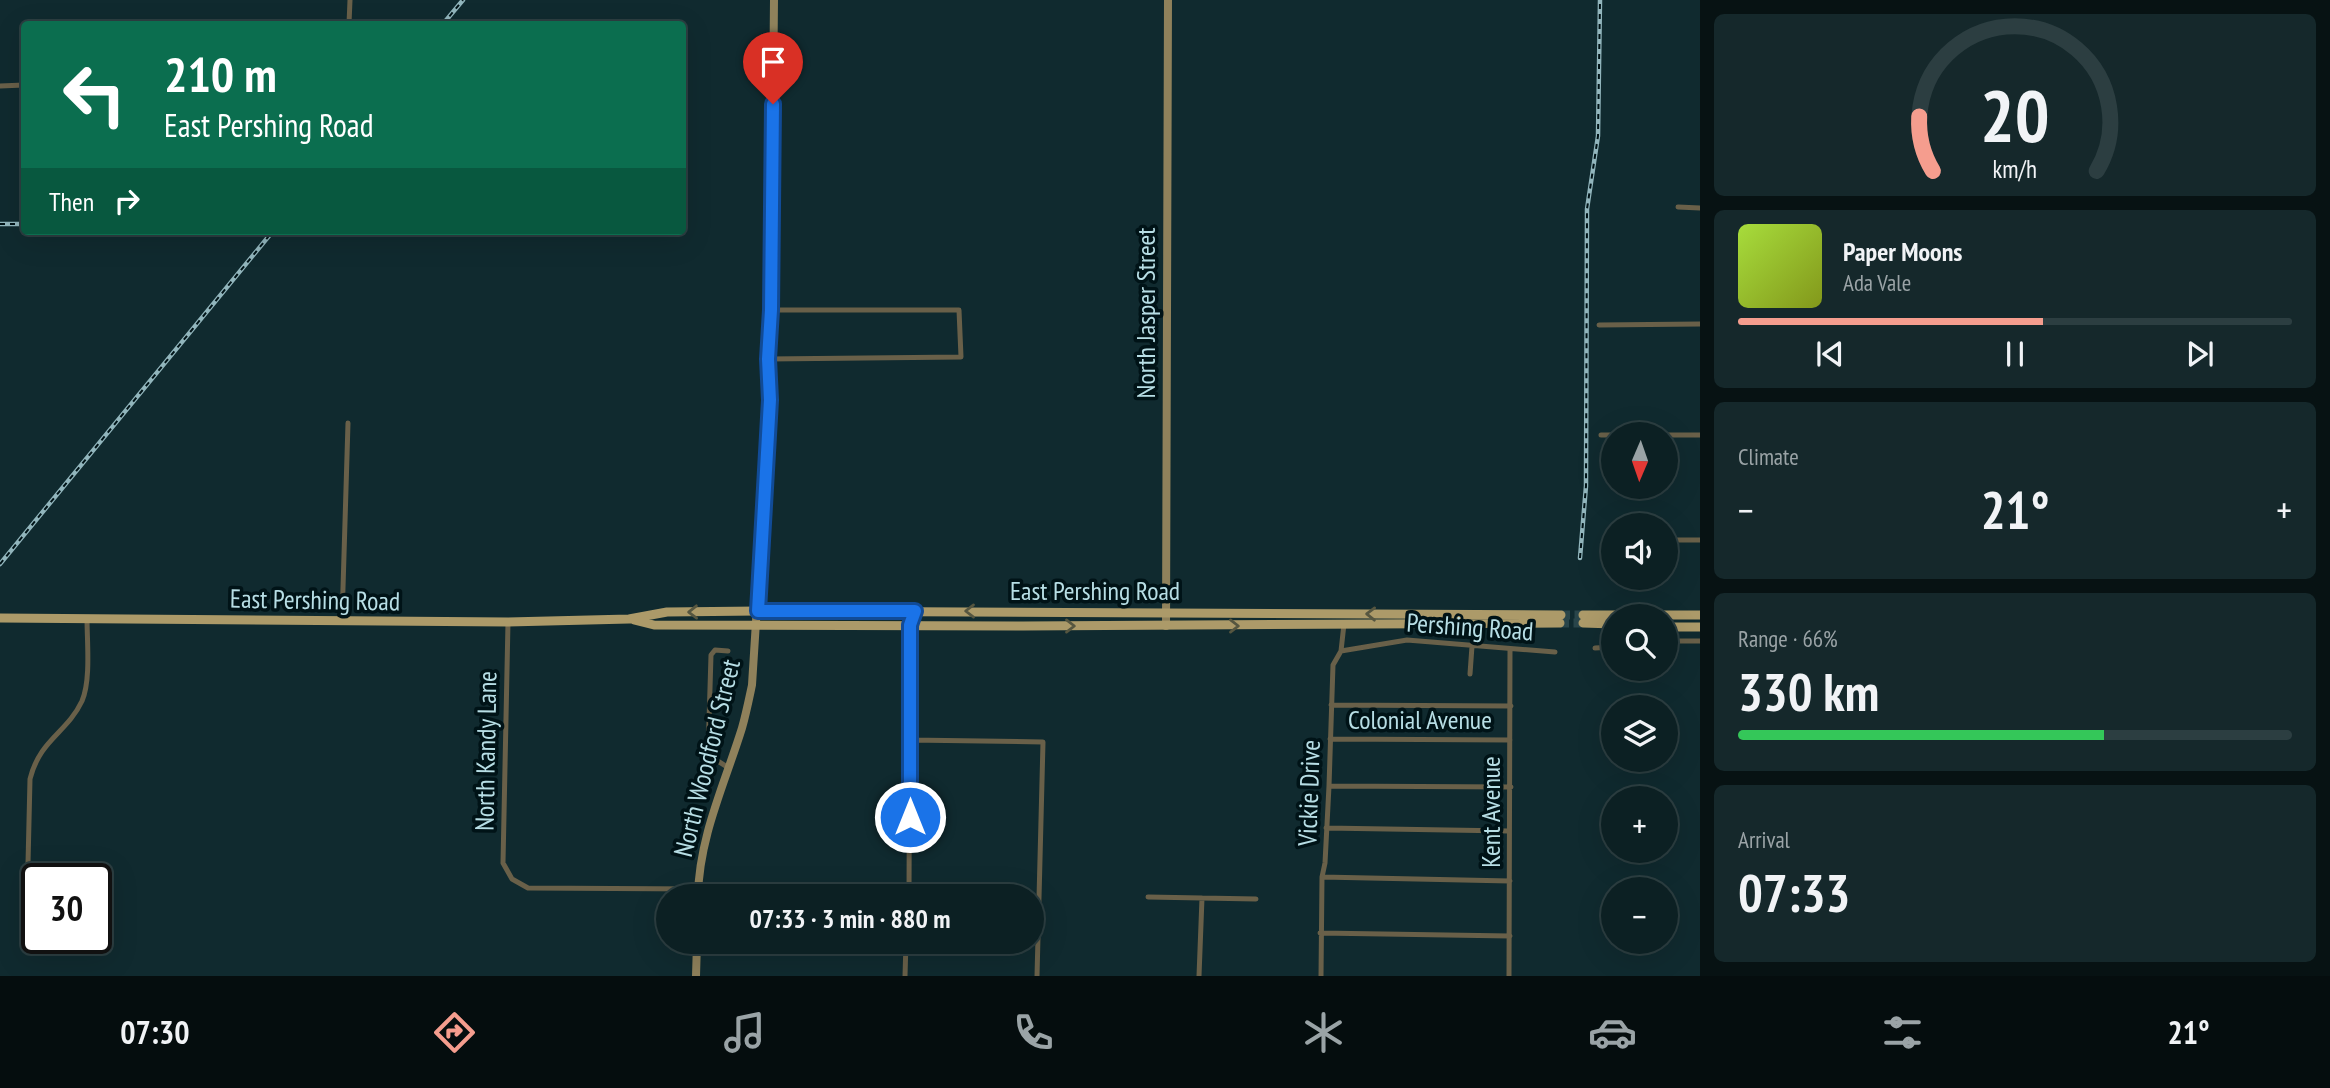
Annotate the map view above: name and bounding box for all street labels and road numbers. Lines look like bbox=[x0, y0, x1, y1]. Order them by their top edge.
street label: North Jasper Street bbox=[1129, 227, 1162, 399]
street label: East Pershing Road bbox=[1010, 574, 1180, 607]
street label: East Pershing Road bbox=[230, 582, 400, 617]
street label: Pershing Road bbox=[1405, 606, 1535, 647]
street label: North Woodford Street bbox=[666, 656, 747, 860]
street label: North Kandy Lane bbox=[468, 671, 503, 831]
street label: Colonial Avenue bbox=[1348, 703, 1492, 736]
street label: Vickie Drive bbox=[1290, 739, 1327, 848]
street label: Kent Avenue bbox=[1474, 756, 1507, 868]

